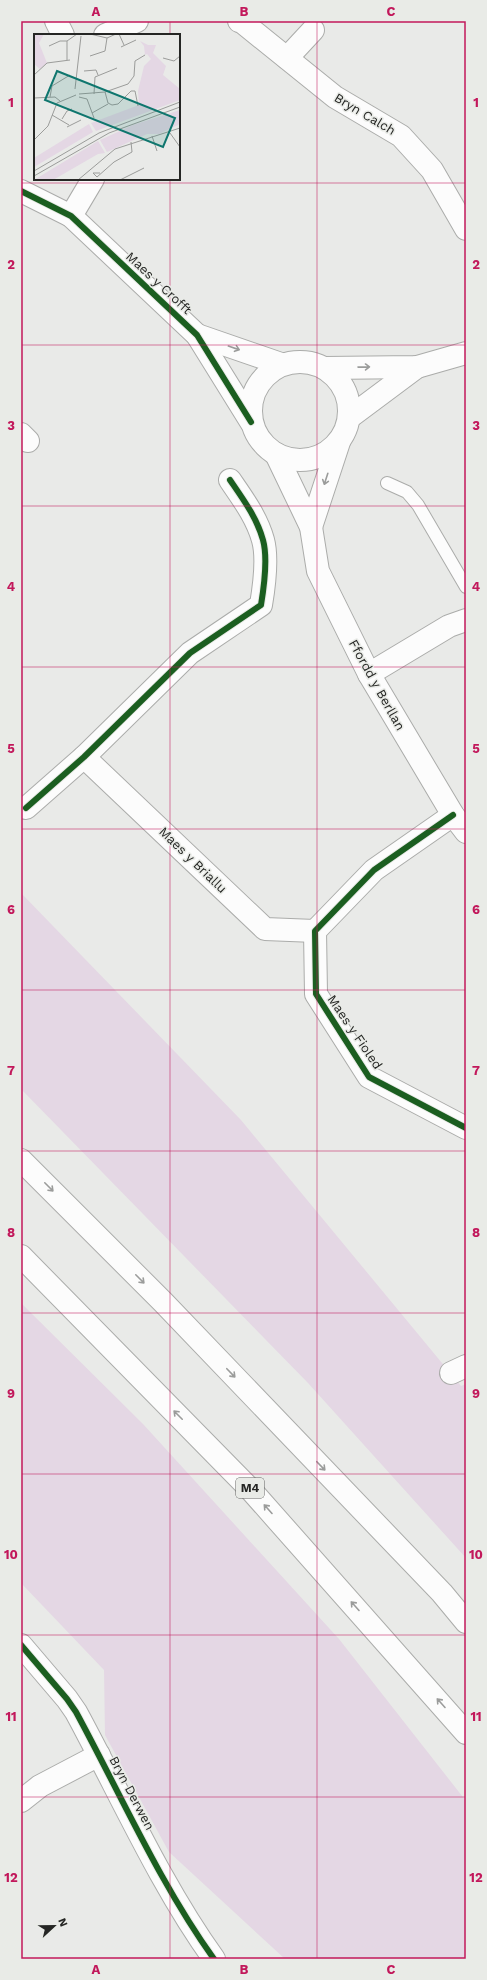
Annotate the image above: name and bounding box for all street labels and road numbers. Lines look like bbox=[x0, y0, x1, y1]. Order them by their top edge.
street label: Bryn Calch bbox=[332, 90, 398, 138]
street label: Maes y Crofft bbox=[123, 249, 195, 318]
street label: Ffordd y Berllan bbox=[346, 637, 408, 733]
street label: Maes y Briallu bbox=[156, 824, 230, 896]
street label: Maes y Fioled bbox=[325, 992, 385, 1072]
road number: M4 bbox=[236, 1478, 264, 1498]
street label: Bryn Derwen bbox=[106, 1754, 158, 1832]

